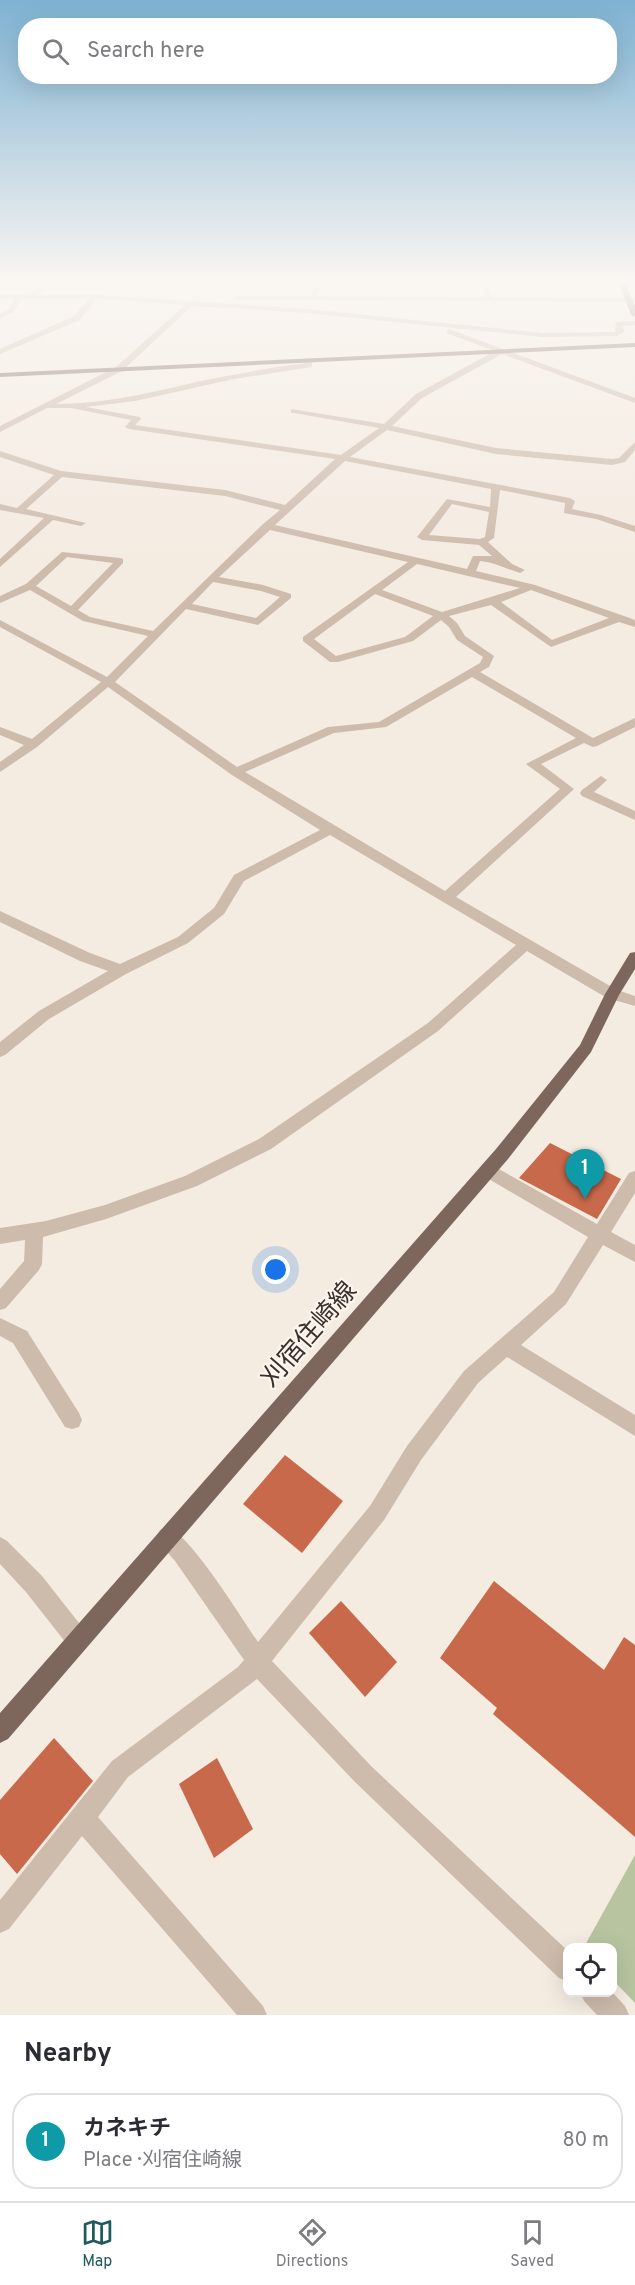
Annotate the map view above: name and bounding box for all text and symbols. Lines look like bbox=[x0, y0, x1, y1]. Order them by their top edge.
search box bbox=[18, 18, 617, 84]
icon: search bbox=[39, 35, 72, 68]
text: Search here bbox=[87, 38, 205, 65]
pin: 1 bbox=[566, 1150, 604, 1199]
your location bbox=[261, 1255, 290, 1284]
street label: 刈宿住崎線 bbox=[255, 1276, 365, 1396]
map controls bbox=[563, 1943, 617, 1997]
button: locate bbox=[563, 1943, 617, 1997]
text: Nearby bbox=[24, 2038, 112, 2071]
text: カネキチ bbox=[83, 2116, 171, 2143]
text: 1 bbox=[42, 2128, 50, 2154]
text: 80 m bbox=[563, 2128, 609, 2154]
text: Place · 刈宿住崎線 bbox=[83, 2148, 242, 2174]
tab: Map bbox=[81, 2216, 114, 2272]
tab: Directions bbox=[276, 2216, 348, 2272]
tab: Saved bbox=[510, 2216, 554, 2272]

